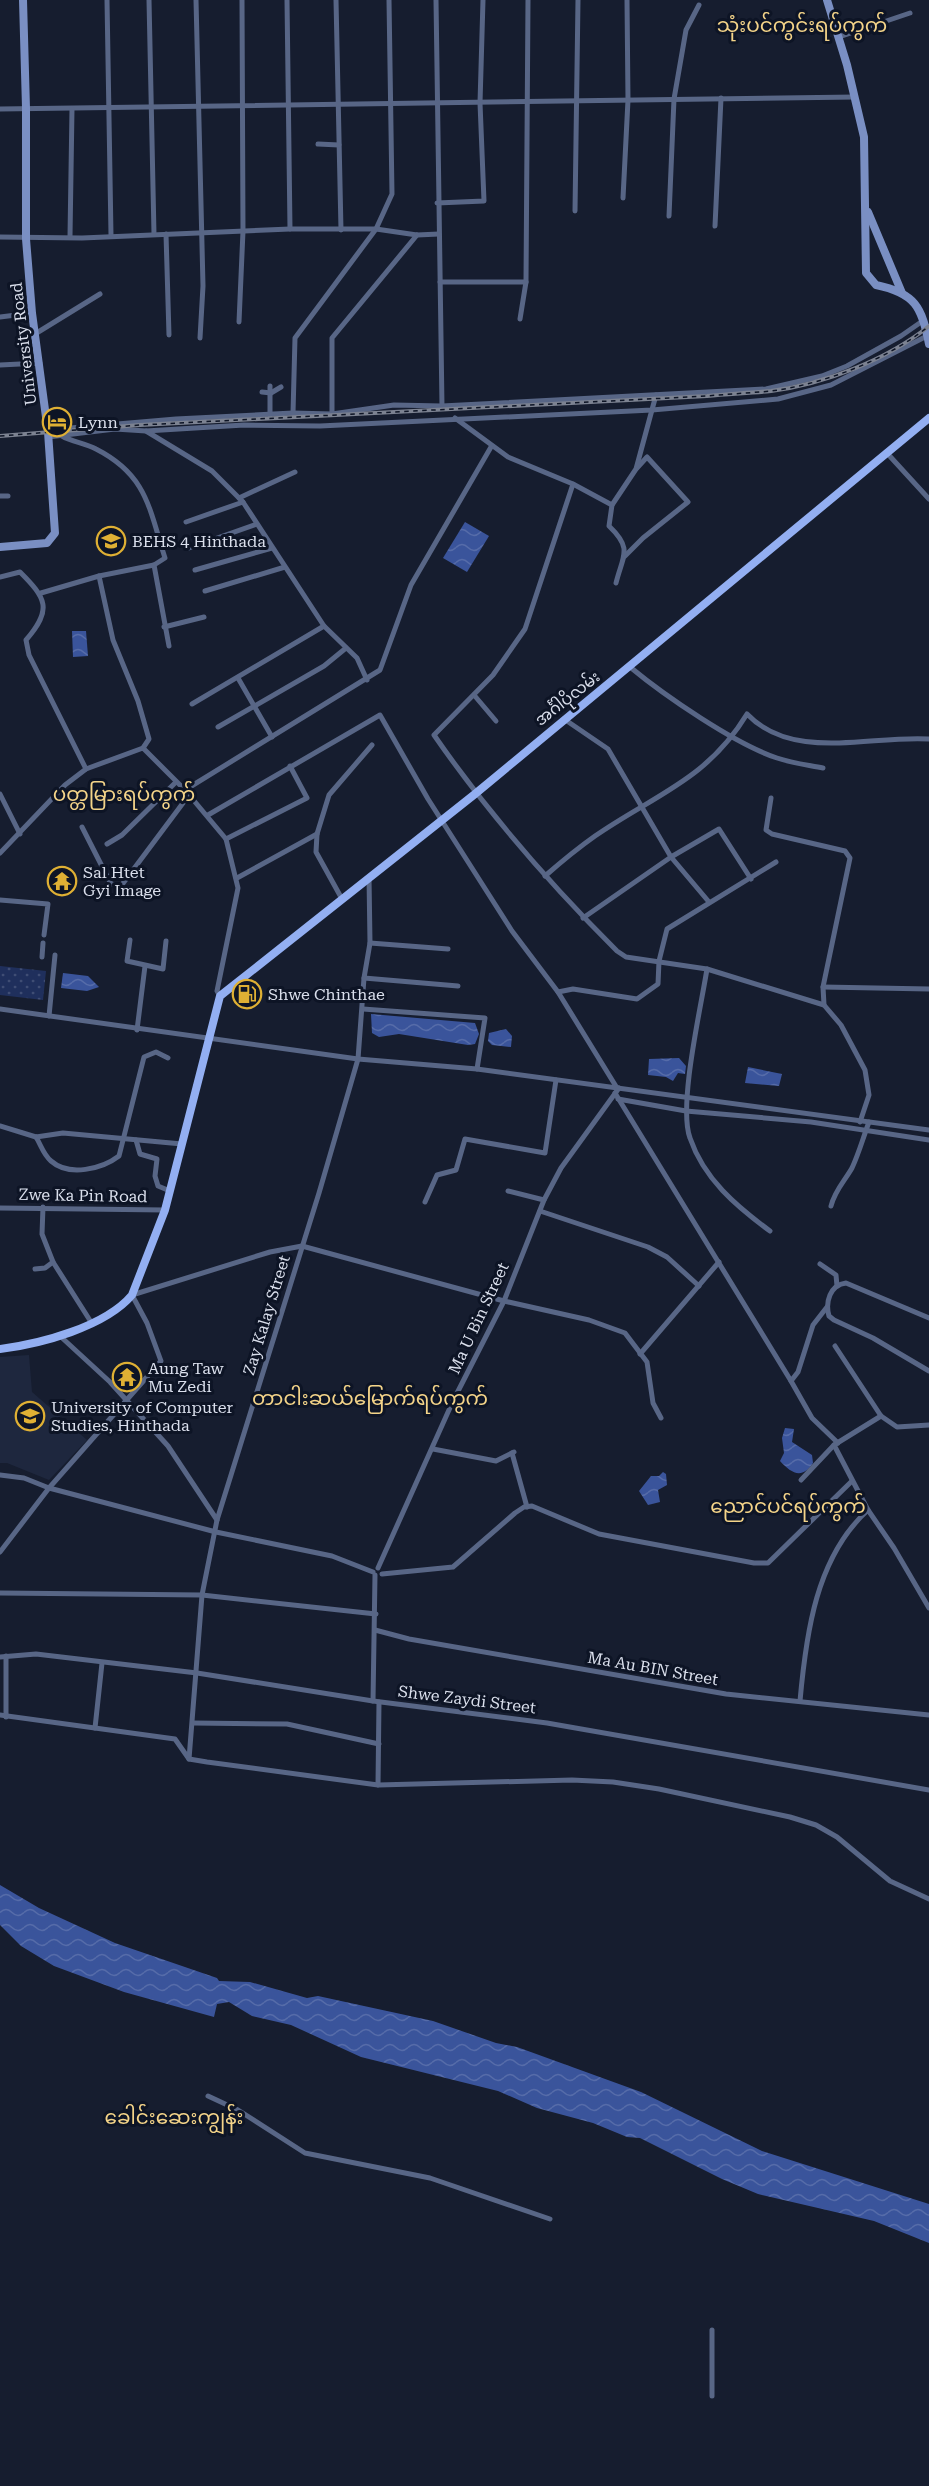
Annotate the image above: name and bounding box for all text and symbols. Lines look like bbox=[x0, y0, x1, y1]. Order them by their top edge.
district label: သုံးပင်ကွင်းရပ်ကွက် bbox=[717, 11, 887, 42]
street label: University Road bbox=[7, 281, 40, 407]
hotel icon: Lynn bbox=[41, 406, 73, 438]
place label: Lynn bbox=[78, 413, 118, 432]
school or university icon: BEHS 4 Hinthada bbox=[95, 525, 127, 557]
place label: BEHS 4 Hinthada bbox=[132, 532, 266, 551]
street label: အင်္ဂါပိုလမ်း bbox=[530, 666, 607, 734]
district label: ပတ္တမြားရပ်ကွက် bbox=[53, 780, 195, 810]
place label: Sal Htet Gyi Image bbox=[83, 863, 161, 900]
temple icon: Sal Htet Gyi Image bbox=[46, 865, 78, 897]
fuel station icon: Shwe Chinthae bbox=[231, 978, 263, 1010]
place label: Shwe Chinthae bbox=[268, 985, 385, 1004]
street label: Zwe Ka Pin Road bbox=[18, 1185, 148, 1206]
street label: Zay Kalay Street bbox=[239, 1253, 294, 1377]
street label: Ma U Bin Street bbox=[444, 1259, 513, 1377]
place label: Aung Taw Mu Zedi bbox=[148, 1359, 224, 1396]
temple icon: Aung Taw Mu Zedi bbox=[111, 1361, 143, 1393]
district label: တာငါးဆယ်မြောက်ရပ်ကွက် bbox=[252, 1384, 488, 1414]
place label: University of Computer Studies, Hinthada bbox=[51, 1398, 233, 1435]
school or university icon: University of Computer Studies, Hinthada bbox=[14, 1400, 46, 1432]
district label: ညောင်ပင်ရပ်ကွက် bbox=[710, 1492, 866, 1522]
street label: Ma Au BIN Street bbox=[586, 1648, 720, 1689]
street label: Shwe Zaydi Street bbox=[397, 1682, 537, 1717]
district label: ခေါင်းဆေးကျွန်း bbox=[105, 2103, 243, 2135]

